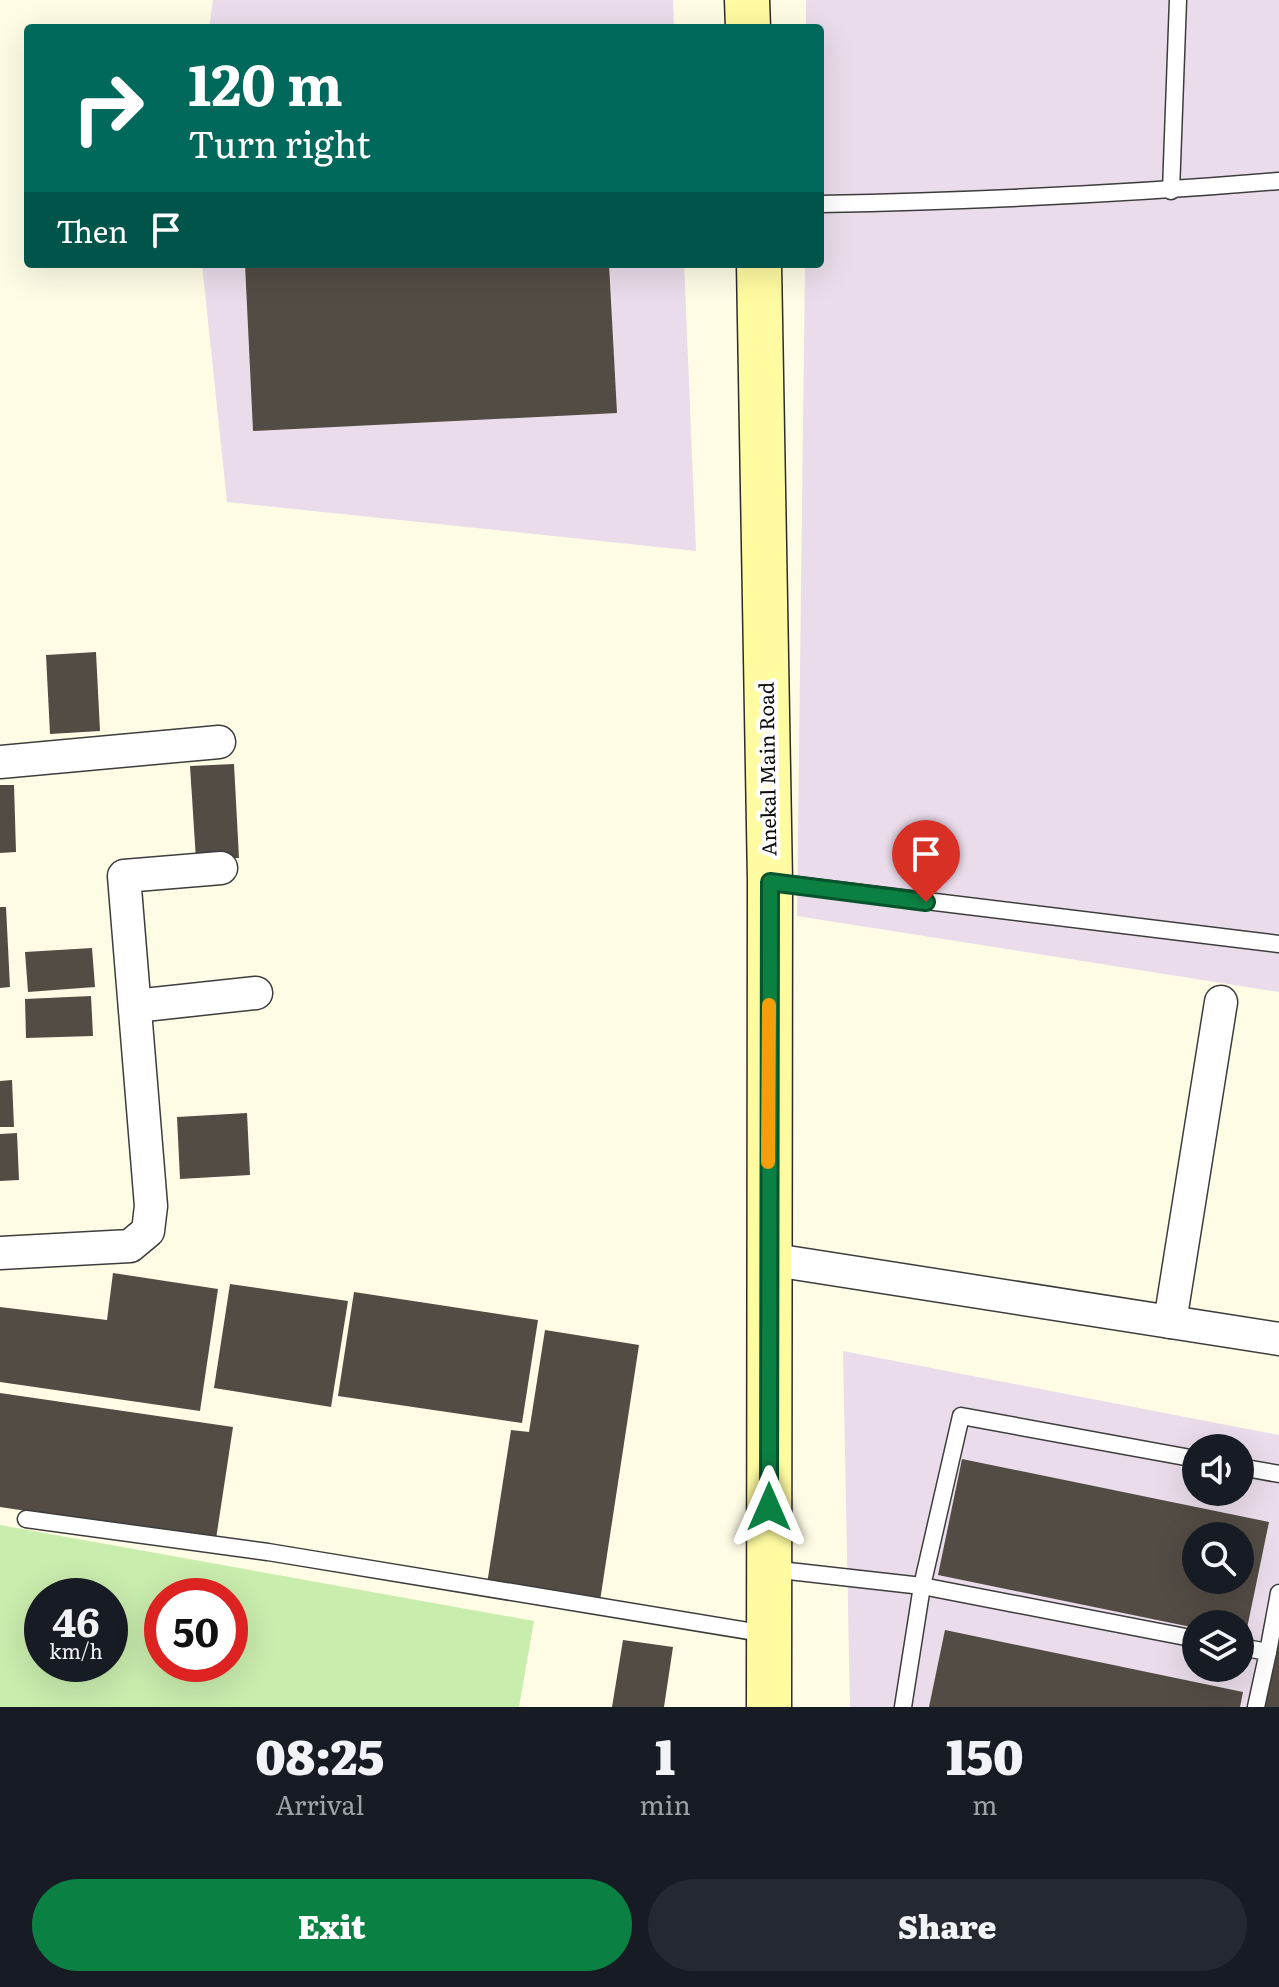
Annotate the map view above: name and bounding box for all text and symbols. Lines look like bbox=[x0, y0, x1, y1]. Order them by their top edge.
text: 120 m bbox=[188, 40, 343, 123]
icon: right bbox=[56, 56, 160, 160]
text: Turn right bbox=[188, 116, 371, 169]
text: Then bbox=[56, 208, 128, 252]
icon: arrive bbox=[144, 208, 188, 252]
street label: Anekal Main Road bbox=[749, 682, 783, 856]
pin bbox=[892, 820, 960, 902]
icon: arrive bbox=[904, 832, 948, 876]
map controls bbox=[1182, 1434, 1254, 1682]
button: sound bbox=[1182, 1434, 1254, 1506]
position arrow bbox=[727, 1465, 811, 1549]
button: search bbox=[1182, 1522, 1254, 1594]
speed limit sign: 50 bbox=[144, 1578, 248, 1682]
text: 46 bbox=[52, 1590, 100, 1649]
button: layers bbox=[1182, 1610, 1254, 1682]
text: km/h bbox=[49, 1635, 103, 1665]
text: 08:25 bbox=[255, 1719, 384, 1790]
text: 1 bbox=[655, 1719, 675, 1790]
text: 150 bbox=[946, 1719, 1024, 1790]
text: Arrival bbox=[275, 1784, 364, 1823]
text: min bbox=[640, 1784, 691, 1823]
text: m bbox=[972, 1784, 997, 1823]
button: Exit bbox=[32, 1879, 632, 1971]
button: Share bbox=[648, 1879, 1247, 1971]

